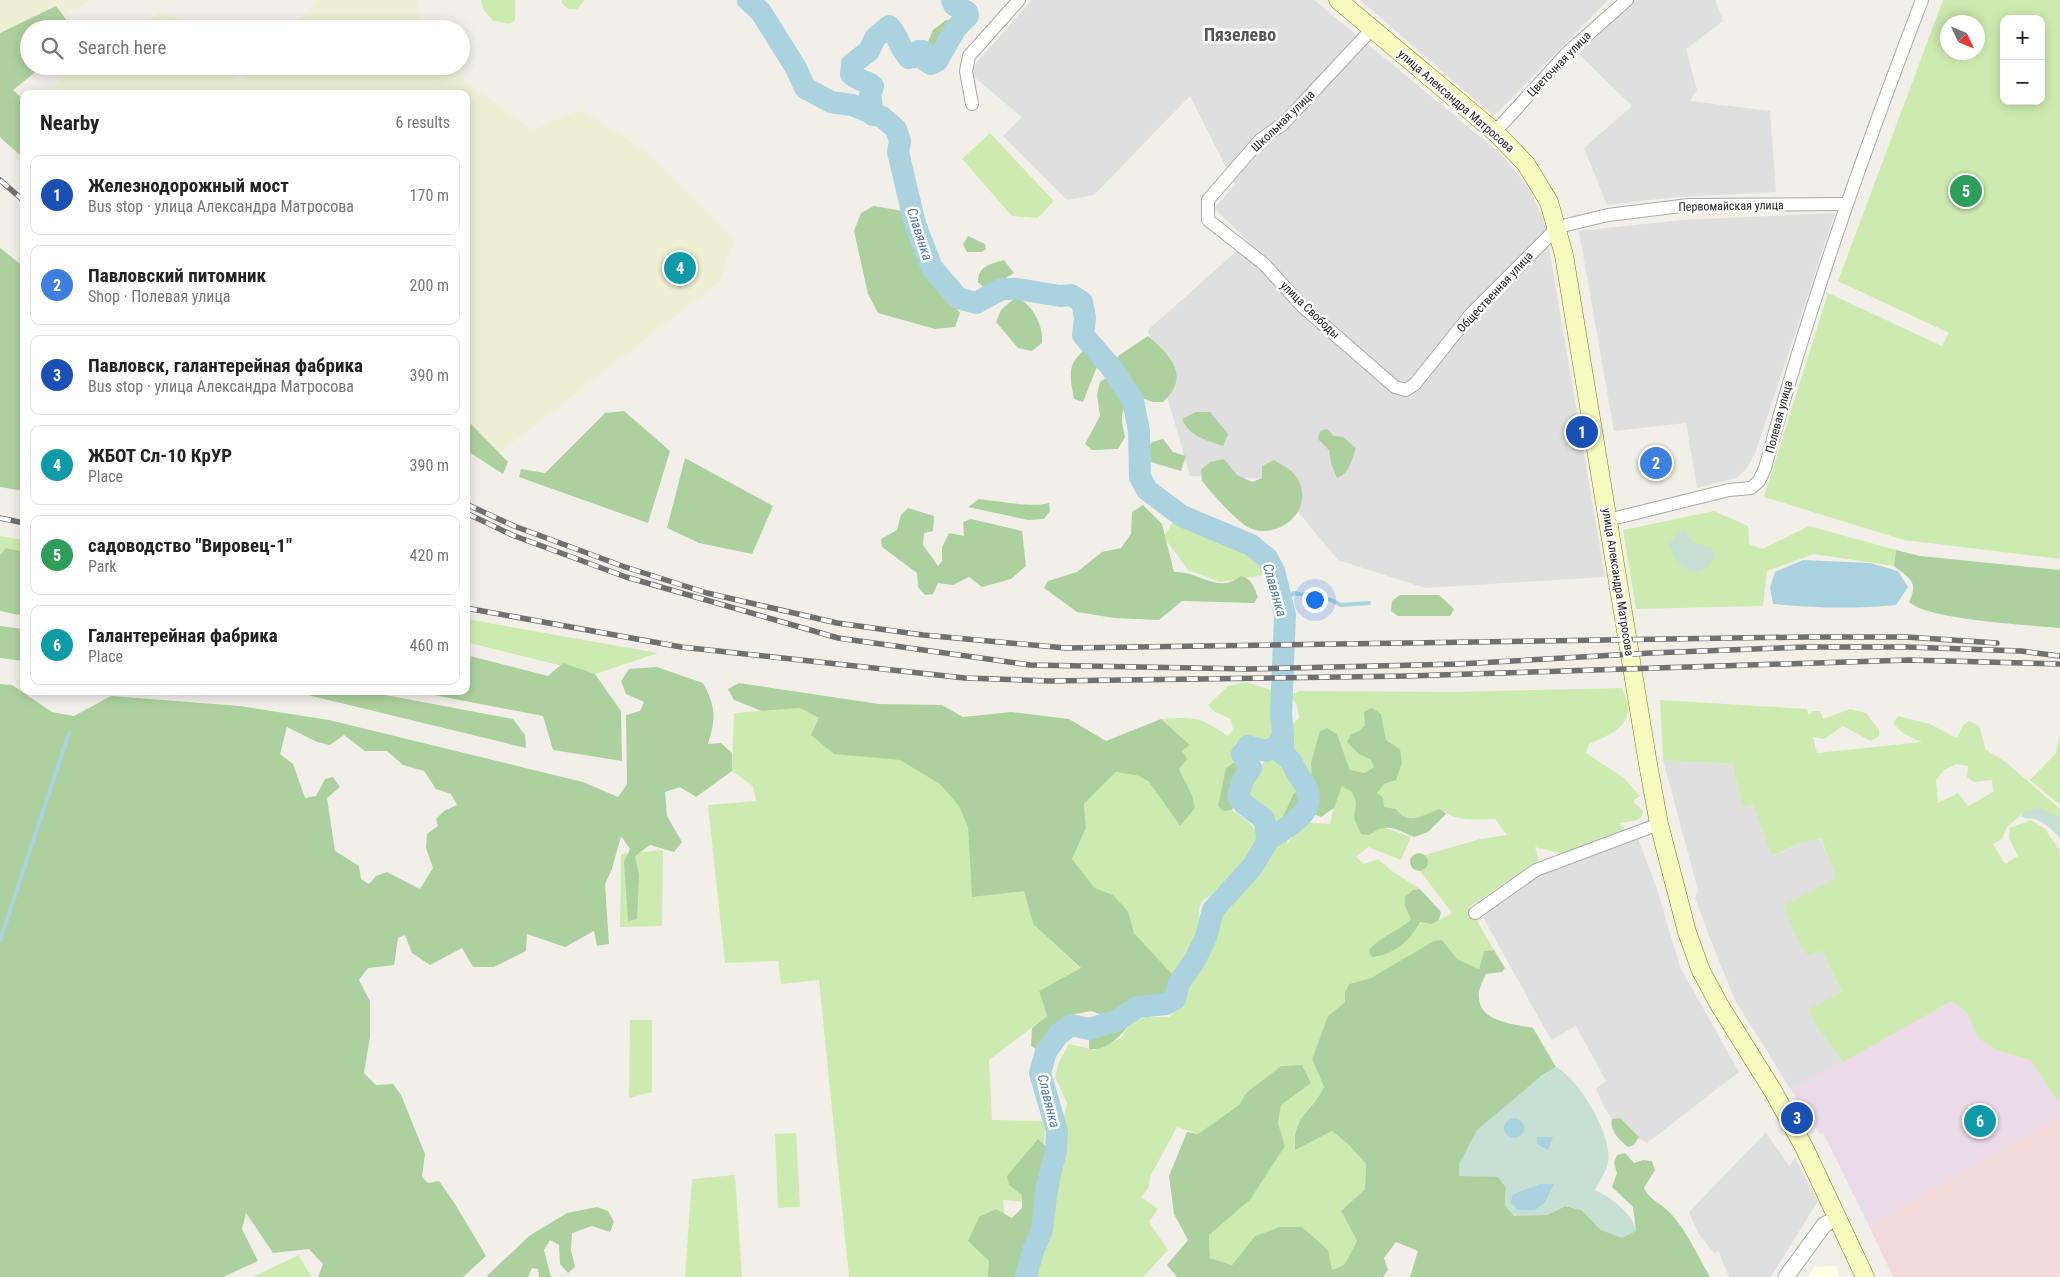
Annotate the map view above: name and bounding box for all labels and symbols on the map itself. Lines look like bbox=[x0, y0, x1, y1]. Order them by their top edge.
north arrow bbox=[1940, 15, 1985, 60]
district label: Пязелево bbox=[1204, 24, 1276, 45]
street label: Цветочная улица bbox=[1524, 28, 1594, 100]
street label: улица Александра Матросова bbox=[1395, 47, 1517, 156]
street label: Школьная улица bbox=[1248, 87, 1318, 155]
pin: 5 bbox=[1950, 172, 1982, 210]
street label: Первомайская улица bbox=[1678, 198, 1784, 214]
water label: Славянка bbox=[904, 206, 936, 262]
pin: 4 bbox=[664, 249, 696, 287]
street label: Общественная улица bbox=[1454, 249, 1536, 335]
street label: улица Свободы bbox=[1278, 278, 1342, 342]
street label: Полевая улица bbox=[1763, 379, 1795, 455]
pin: 1 bbox=[1566, 413, 1598, 451]
pin: 2 bbox=[1640, 444, 1672, 482]
street label: улица Александра Матросова bbox=[1599, 507, 1637, 657]
water label: Славянка bbox=[1260, 562, 1290, 618]
your location bbox=[1302, 587, 1328, 613]
water label: Славянка bbox=[1035, 1073, 1063, 1129]
pin: 3 bbox=[1781, 1099, 1813, 1137]
pin: 6 bbox=[1964, 1102, 1996, 1140]

